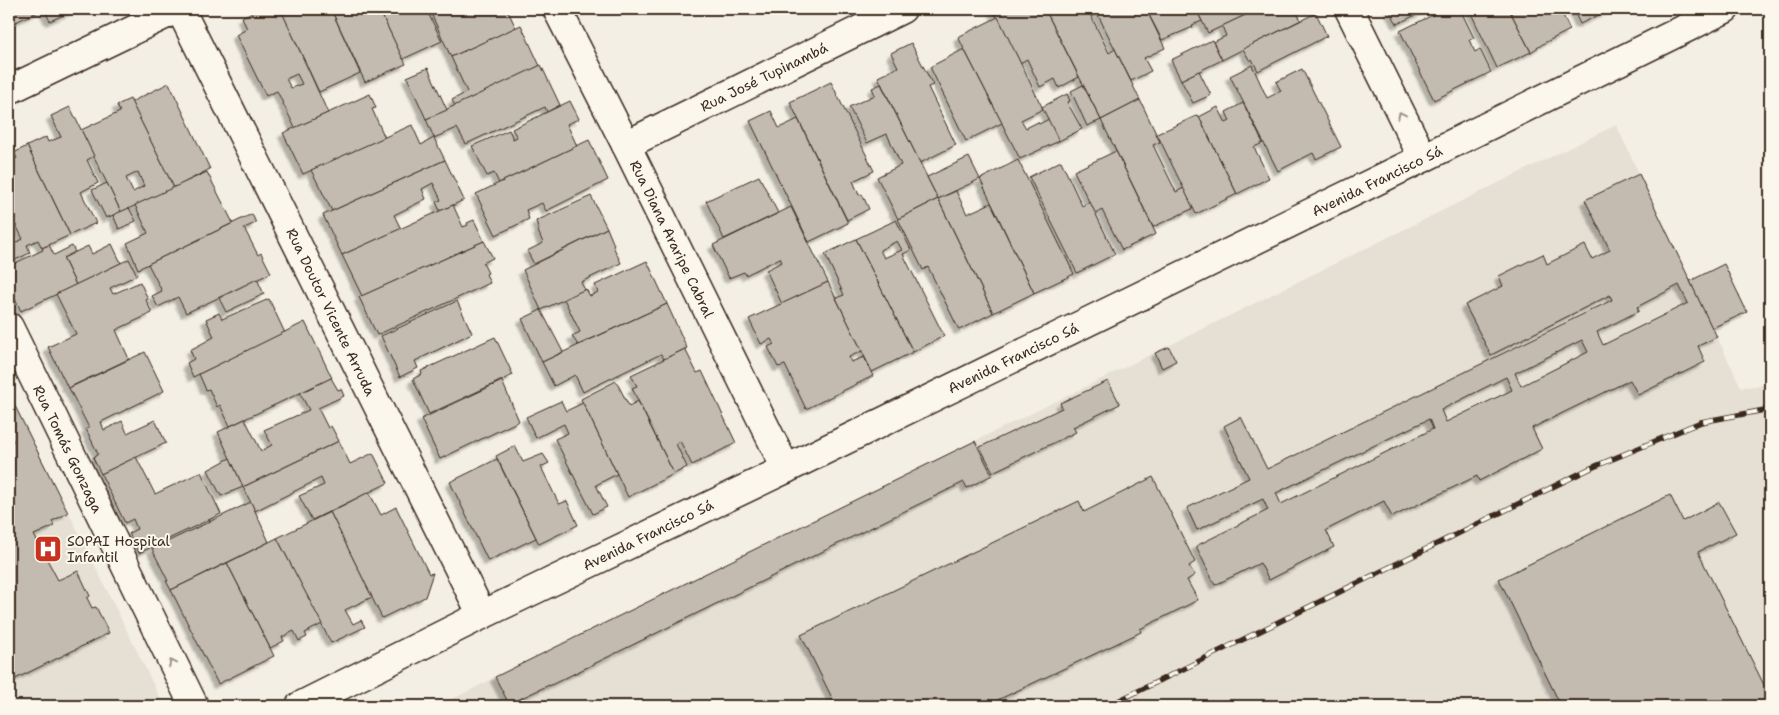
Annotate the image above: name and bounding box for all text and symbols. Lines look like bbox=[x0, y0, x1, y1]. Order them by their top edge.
street label: Rua José Tupinambá bbox=[697, 38, 831, 116]
one-way arrow bbox=[1398, 111, 1408, 120]
street label: Avenida Francisco Sá bbox=[1309, 141, 1445, 220]
street label: Rua Diana Araripe Cabral bbox=[626, 157, 718, 321]
street label: Rua Doutor Vicente Arruda bbox=[282, 225, 380, 399]
street label: Avenida Francisco Sá bbox=[945, 318, 1081, 397]
street label: Rua Tomás Gonzaga bbox=[29, 382, 107, 516]
street label: Avenida Francisco Sá bbox=[580, 495, 716, 574]
place label: SOPAI Hospital Infantil bbox=[67, 532, 171, 566]
hospital icon: SOPAI Hospital Infantil bbox=[33, 534, 63, 564]
one-way arrow bbox=[168, 659, 178, 668]

